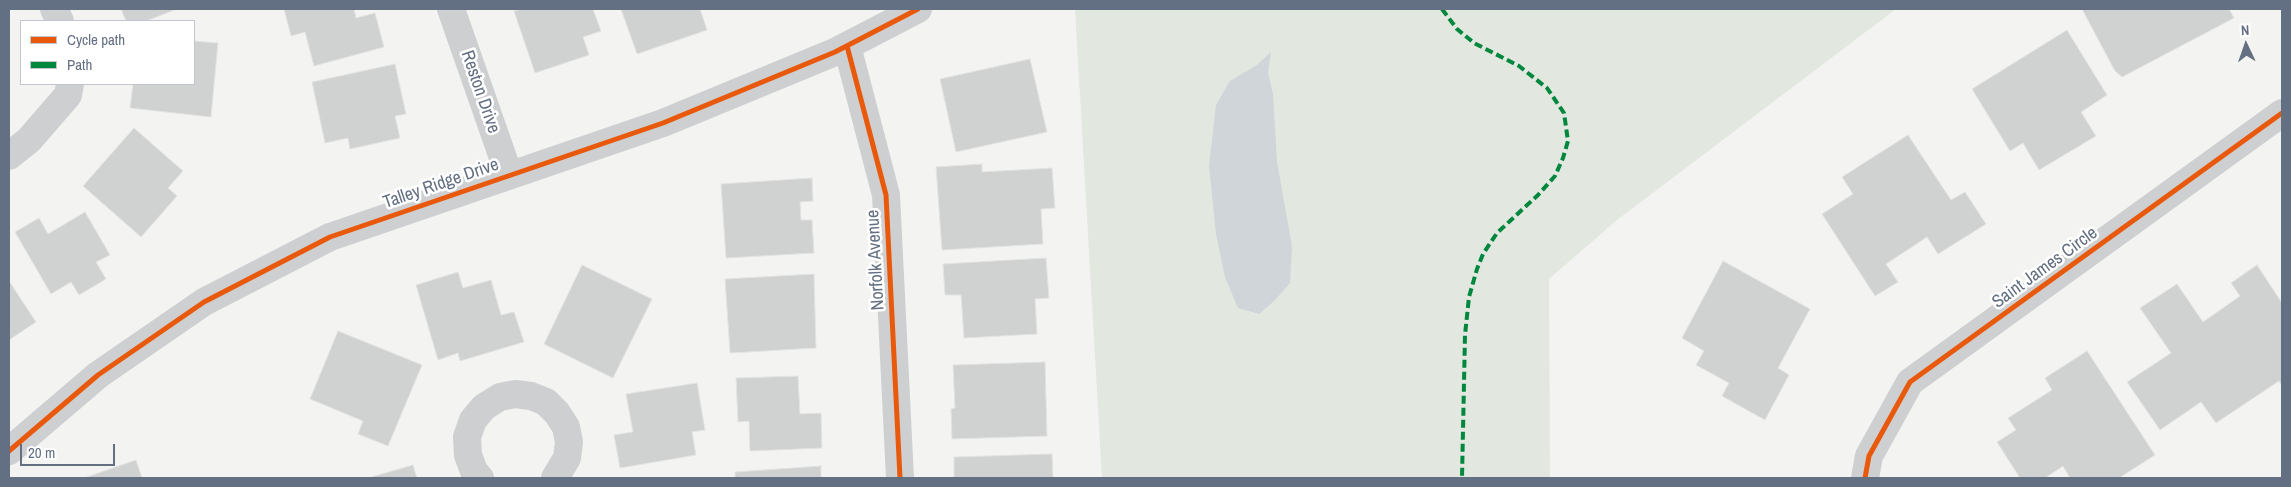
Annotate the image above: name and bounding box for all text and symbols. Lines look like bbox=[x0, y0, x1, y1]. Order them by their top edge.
legend bbox=[20, 20, 195, 85]
north arrow bbox=[2221, 20, 2271, 70]
text: N bbox=[2241, 21, 2250, 39]
text: Cycle path bbox=[67, 29, 125, 50]
street label: Reston Drive bbox=[456, 48, 504, 136]
text: Path bbox=[67, 54, 92, 75]
street label: Talley Ridge Drive bbox=[380, 154, 502, 214]
street label: Norfolk Avenue bbox=[863, 209, 889, 311]
street label: Saint James Circle bbox=[1988, 223, 2102, 313]
scale bar bbox=[22, 434, 118, 466]
text: 20 m bbox=[28, 442, 55, 463]

